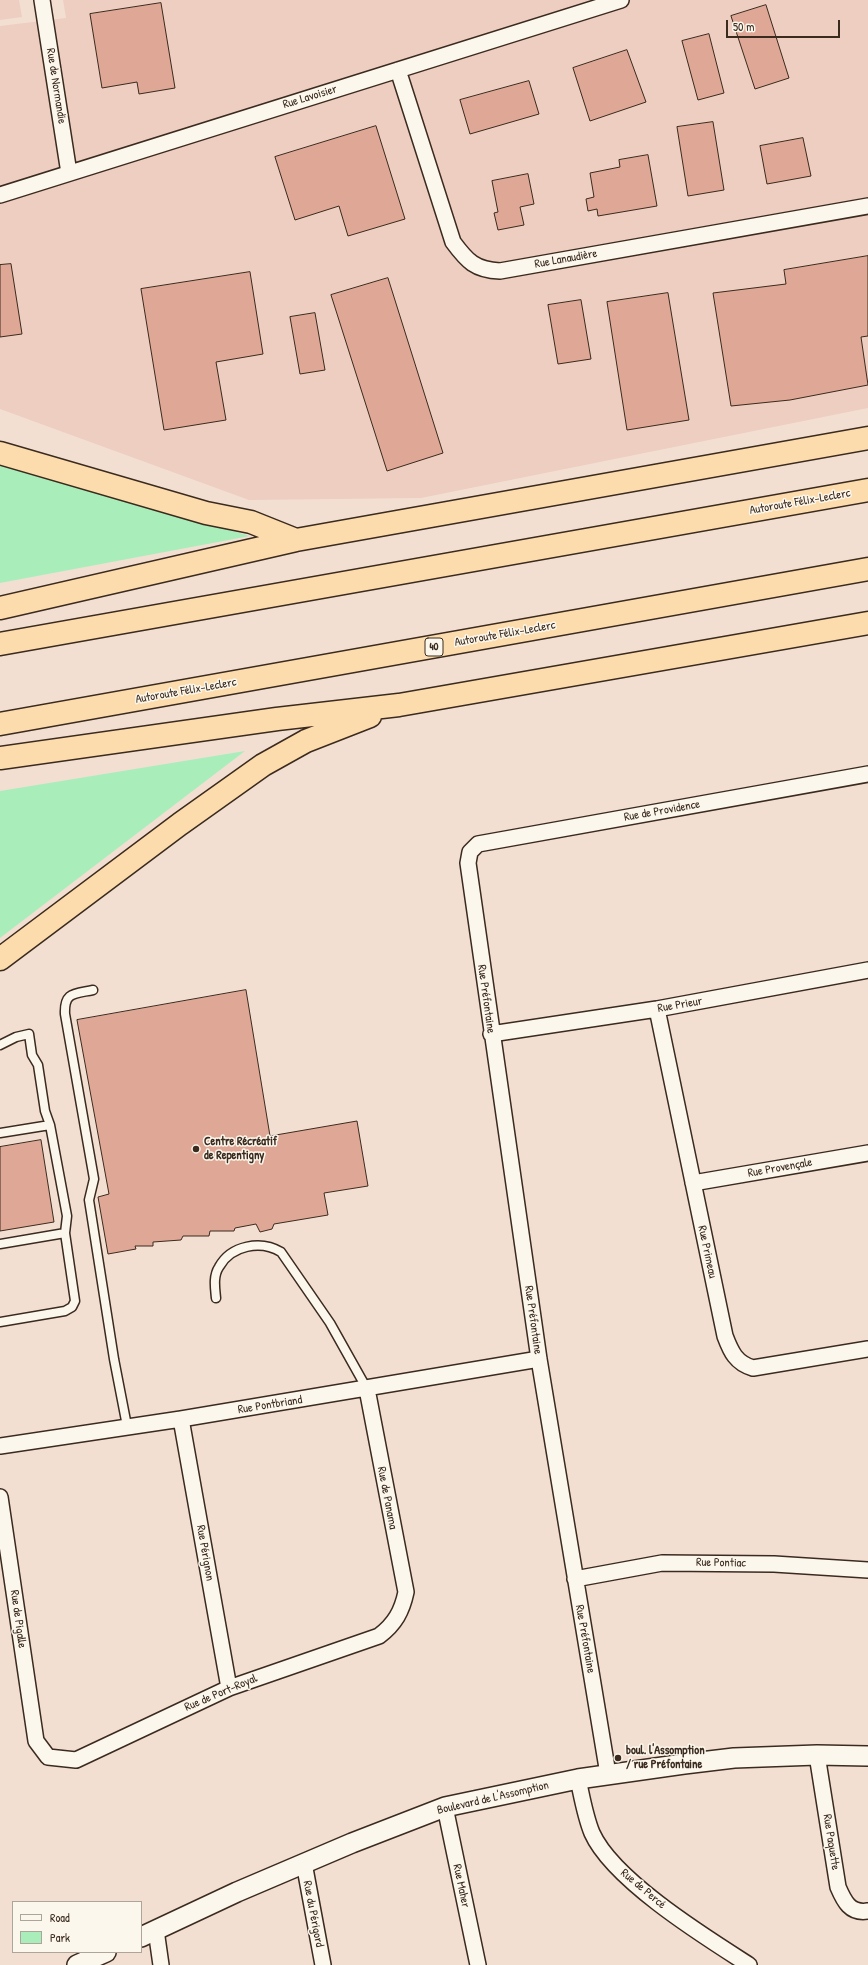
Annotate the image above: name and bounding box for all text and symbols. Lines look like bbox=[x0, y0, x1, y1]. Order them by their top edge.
scale bar bbox=[728, 12, 842, 38]
text: 50 m bbox=[733, 18, 754, 35]
street label: Rue de Normandie bbox=[43, 47, 69, 125]
street label: Rue Lavoisier bbox=[281, 82, 339, 112]
street label: Rue Lanaudière bbox=[534, 246, 598, 272]
street label: Autoroute Félix-Leclerc bbox=[748, 486, 852, 518]
street label: Autoroute Félix-Leclerc bbox=[453, 618, 557, 650]
road number: 40 bbox=[425, 638, 443, 656]
street label: Autoroute Félix-Leclerc bbox=[134, 675, 238, 707]
street label: Rue de Providence bbox=[623, 797, 701, 825]
street label: Rue Préfontaine bbox=[474, 964, 498, 1034]
street label: Rue Prieur bbox=[657, 994, 703, 1016]
place label: Centre Récréatif de Repentigny bbox=[204, 1135, 277, 1163]
marker: Centre Récréatif de Repentigny bbox=[191, 1144, 201, 1154]
street label: Rue Provençale bbox=[747, 1155, 813, 1181]
street label: Rue Primeau bbox=[694, 1224, 720, 1280]
street label: Rue Préfontaine bbox=[521, 1285, 545, 1355]
street label: Rue Pontbriand bbox=[237, 1393, 303, 1417]
street label: Rue de Panama bbox=[374, 1465, 400, 1531]
street label: Rue Pérignon bbox=[193, 1524, 217, 1582]
street label: Rue Pontiac bbox=[696, 1555, 746, 1571]
street label: Rue de Pigalle bbox=[7, 1589, 29, 1649]
street label: Rue Préfontaine bbox=[572, 1604, 598, 1674]
street label: Rue de Port-Royal bbox=[183, 1671, 259, 1715]
place label: boul. l'Assomption / rue Préfontaine bbox=[626, 1744, 705, 1772]
marker: boul. l'Assomption / rue Préfontaine bbox=[613, 1753, 623, 1763]
street label: Boulevard de L'Assomption bbox=[436, 1778, 550, 1818]
street label: Rue Paquette bbox=[819, 1813, 843, 1871]
street label: Rue Maher bbox=[449, 1863, 473, 1909]
street label: Rue de Percé bbox=[617, 1866, 669, 1912]
street label: Rue du Périgord bbox=[300, 1880, 326, 1948]
legend bbox=[12, 1901, 142, 1953]
text: Road bbox=[50, 1909, 70, 1926]
text: Park bbox=[50, 1929, 70, 1946]

